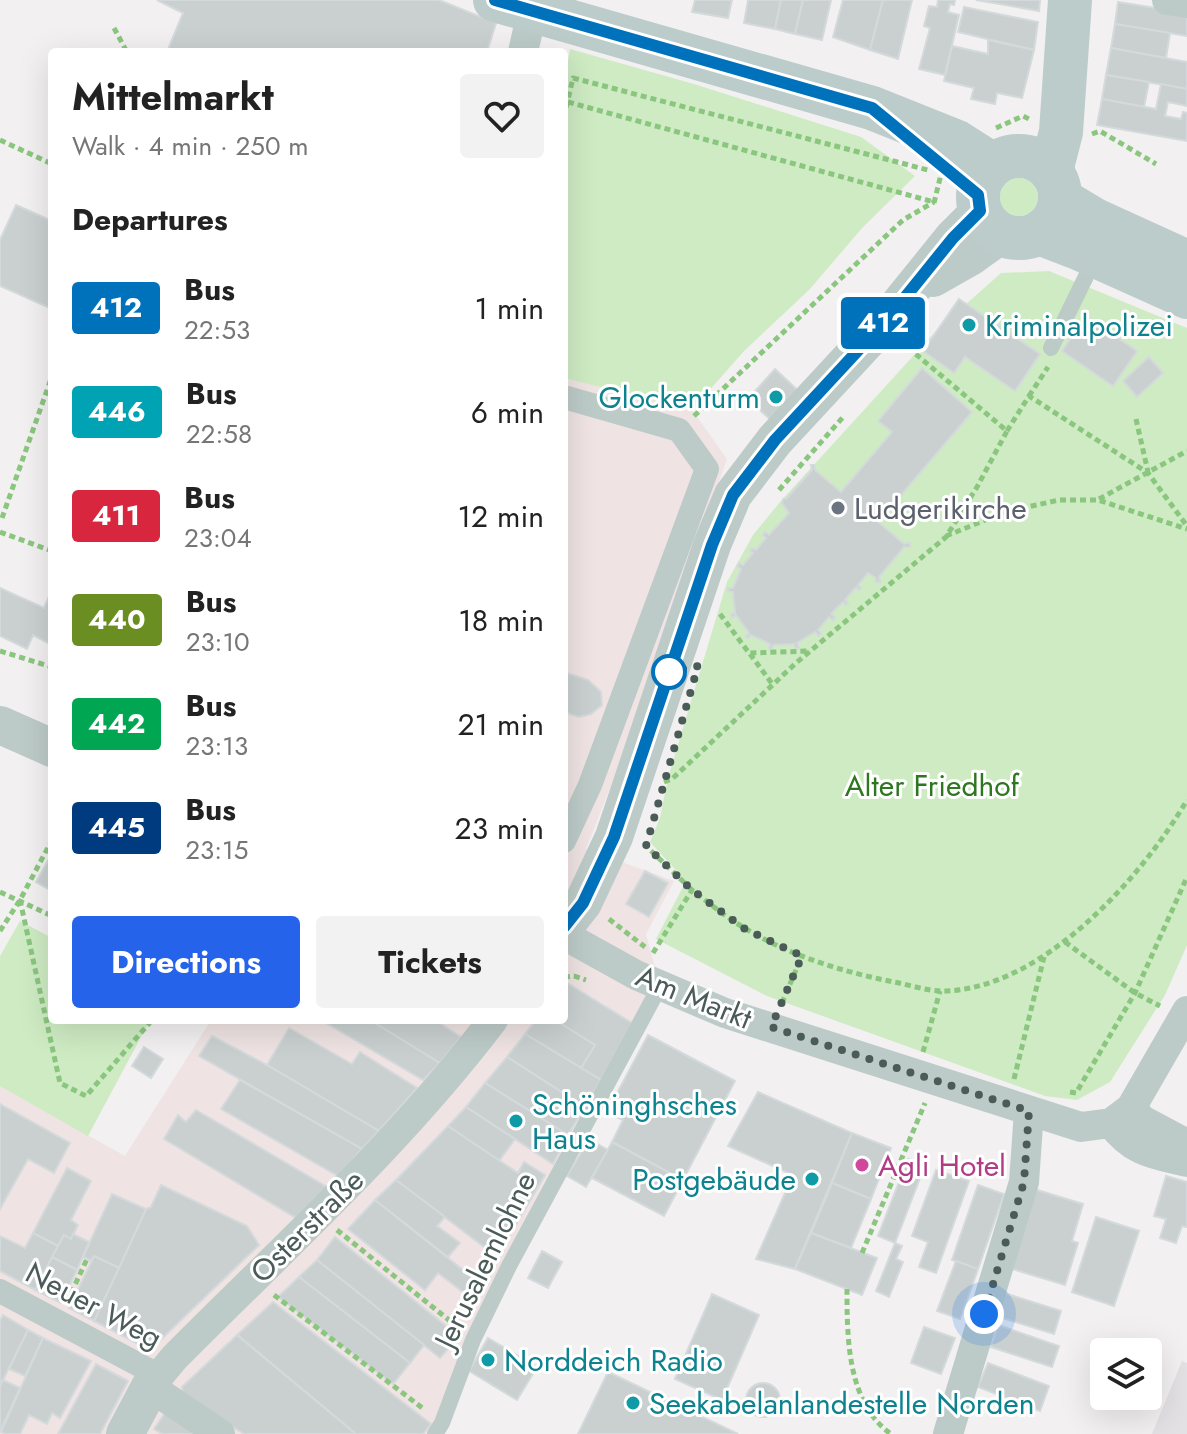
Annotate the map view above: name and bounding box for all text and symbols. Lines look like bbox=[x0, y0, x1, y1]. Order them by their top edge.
text: Mittelmarkt bbox=[72, 69, 274, 124]
button: heart bbox=[460, 74, 544, 158]
text: Walk · 4 min · 250 m bbox=[72, 127, 309, 165]
text: Departures bbox=[72, 198, 228, 241]
text: Bus bbox=[184, 268, 235, 311]
text: 412 bbox=[90, 287, 142, 328]
text: 1 min bbox=[475, 287, 544, 330]
line badge: 412 bbox=[837, 297, 929, 349]
text: 412 bbox=[857, 302, 909, 343]
place label: Kriminalpolizei bbox=[985, 304, 1173, 347]
text: 22:53 bbox=[184, 311, 250, 349]
marker: Kriminalpolizei bbox=[960, 316, 978, 334]
text: Bus bbox=[186, 372, 237, 415]
place label: Glockenturm bbox=[599, 376, 760, 419]
marker: Glockenturm bbox=[767, 388, 785, 406]
text: 446 bbox=[88, 391, 146, 432]
text: 6 min bbox=[471, 391, 544, 434]
text: 22:58 bbox=[186, 415, 252, 453]
text: Bus bbox=[184, 476, 235, 519]
place label: Ludgerikirche bbox=[854, 487, 1027, 530]
text: 411 bbox=[92, 495, 140, 536]
text: 12 min bbox=[457, 495, 544, 538]
marker: Ludgerikirche bbox=[829, 499, 847, 517]
text: 23:04 bbox=[184, 519, 252, 557]
text: Bus bbox=[186, 580, 236, 623]
text: 440 bbox=[88, 599, 146, 640]
text: 18 min bbox=[458, 599, 544, 642]
text: 23:10 bbox=[186, 623, 250, 661]
unlabelled marker bbox=[652, 655, 686, 689]
text: Bus bbox=[185, 684, 236, 727]
text: 442 bbox=[88, 703, 145, 744]
text: 21 min bbox=[457, 703, 544, 746]
text: 23:13 bbox=[185, 727, 248, 765]
park label: Alter Friedhof bbox=[845, 764, 1021, 807]
text: Bus bbox=[185, 788, 236, 831]
text: 445 bbox=[88, 807, 145, 848]
text: 23 min bbox=[455, 807, 544, 850]
text: 23:15 bbox=[185, 831, 248, 869]
button: Directions bbox=[72, 916, 300, 1008]
button: Tickets bbox=[316, 916, 544, 1008]
street label: Am Markt bbox=[630, 954, 759, 1040]
place label: Schöninghsches Haus bbox=[532, 1083, 737, 1160]
marker: Schöninghsches Haus bbox=[507, 1112, 525, 1130]
place label: Agli Hotel bbox=[878, 1144, 1006, 1187]
marker: Agli Hotel bbox=[853, 1156, 871, 1174]
place label: Postgebäude bbox=[632, 1158, 796, 1201]
street label: Osterstraße bbox=[240, 1159, 374, 1293]
street label: Jerusalemlohne bbox=[422, 1165, 546, 1359]
marker: Postgebäude bbox=[803, 1170, 821, 1188]
street label: Neuer Weg bbox=[18, 1251, 170, 1359]
your location bbox=[964, 1294, 1004, 1334]
map controls bbox=[1090, 1338, 1162, 1410]
button: layers bbox=[1090, 1338, 1162, 1410]
place label: Norddeich Radio bbox=[504, 1339, 723, 1382]
marker: Norddeich Radio bbox=[479, 1351, 497, 1369]
place label: Seekabelanlandestelle Norden bbox=[649, 1382, 1034, 1425]
marker: Seekabelanlandestelle Norden bbox=[624, 1394, 642, 1412]

